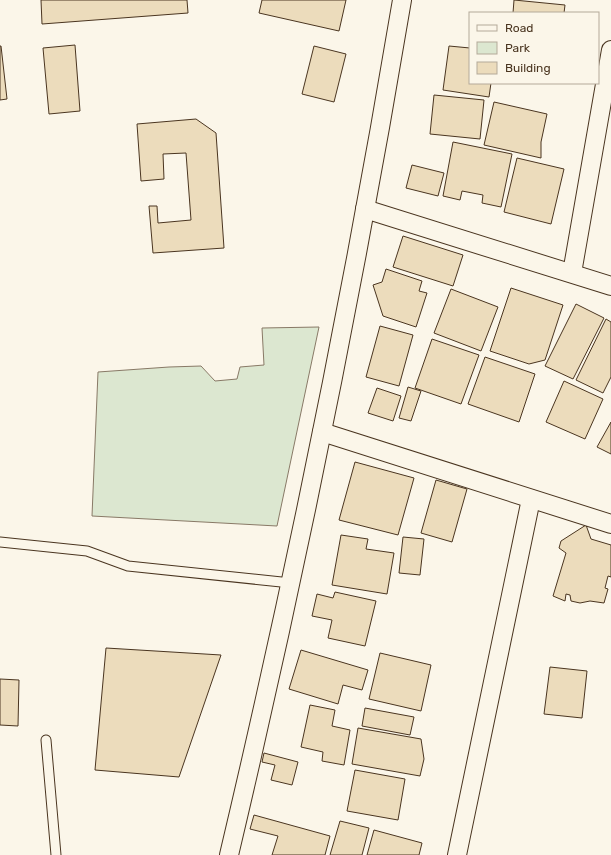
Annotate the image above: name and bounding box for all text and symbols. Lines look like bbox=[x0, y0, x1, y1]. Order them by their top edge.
legend bbox=[469, 12, 599, 84]
text: Road bbox=[505, 21, 533, 35]
text: Park bbox=[505, 41, 531, 55]
text: Building bbox=[505, 61, 551, 75]

